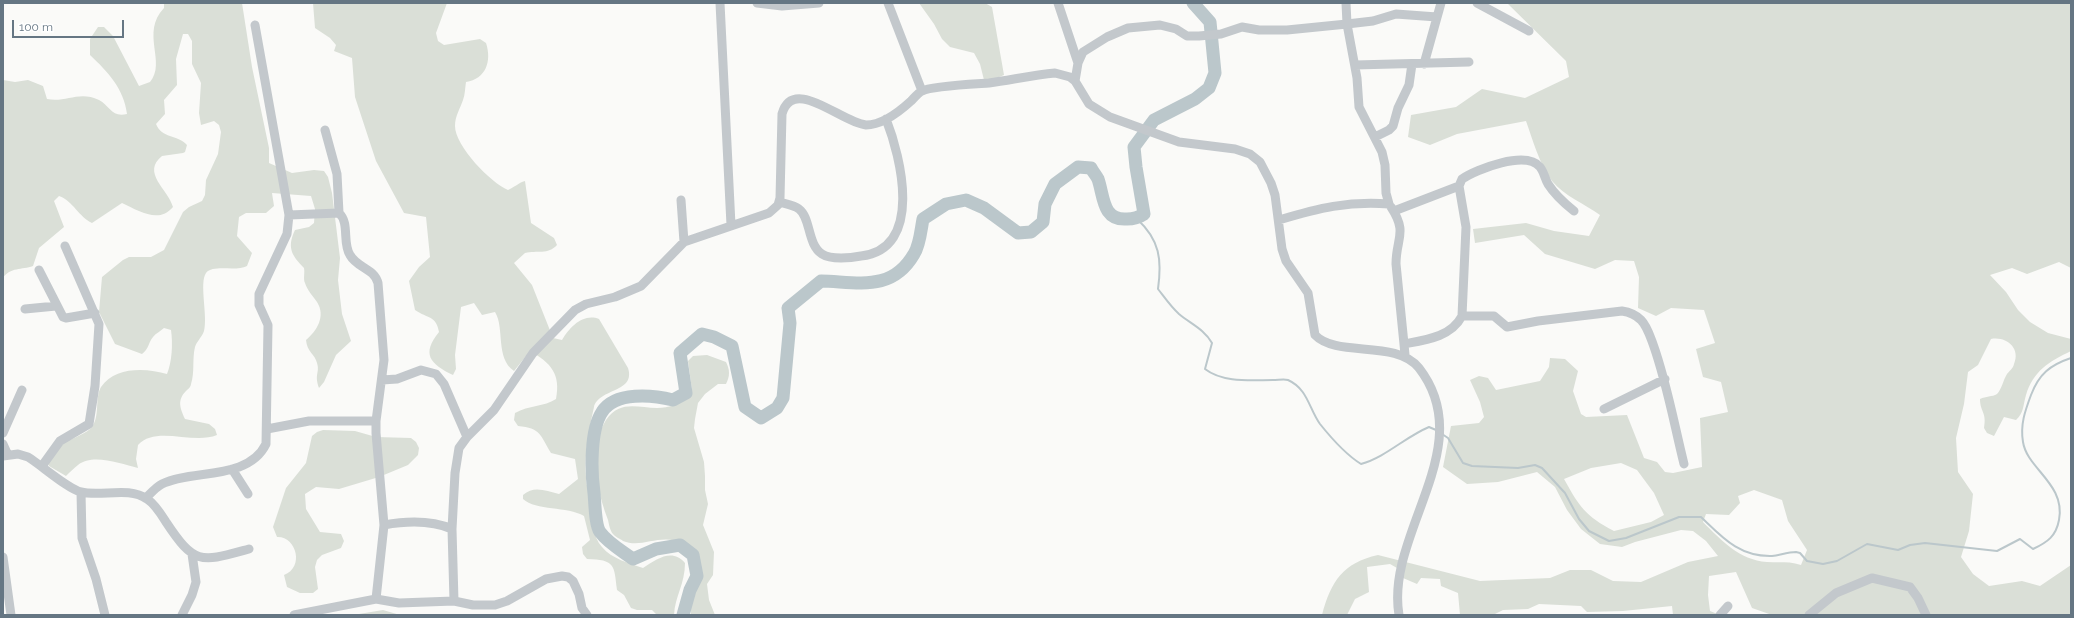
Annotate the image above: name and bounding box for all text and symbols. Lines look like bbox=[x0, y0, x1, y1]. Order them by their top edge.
scale bar bbox=[14, 12, 126, 38]
text: 100 m bbox=[19, 20, 53, 34]

